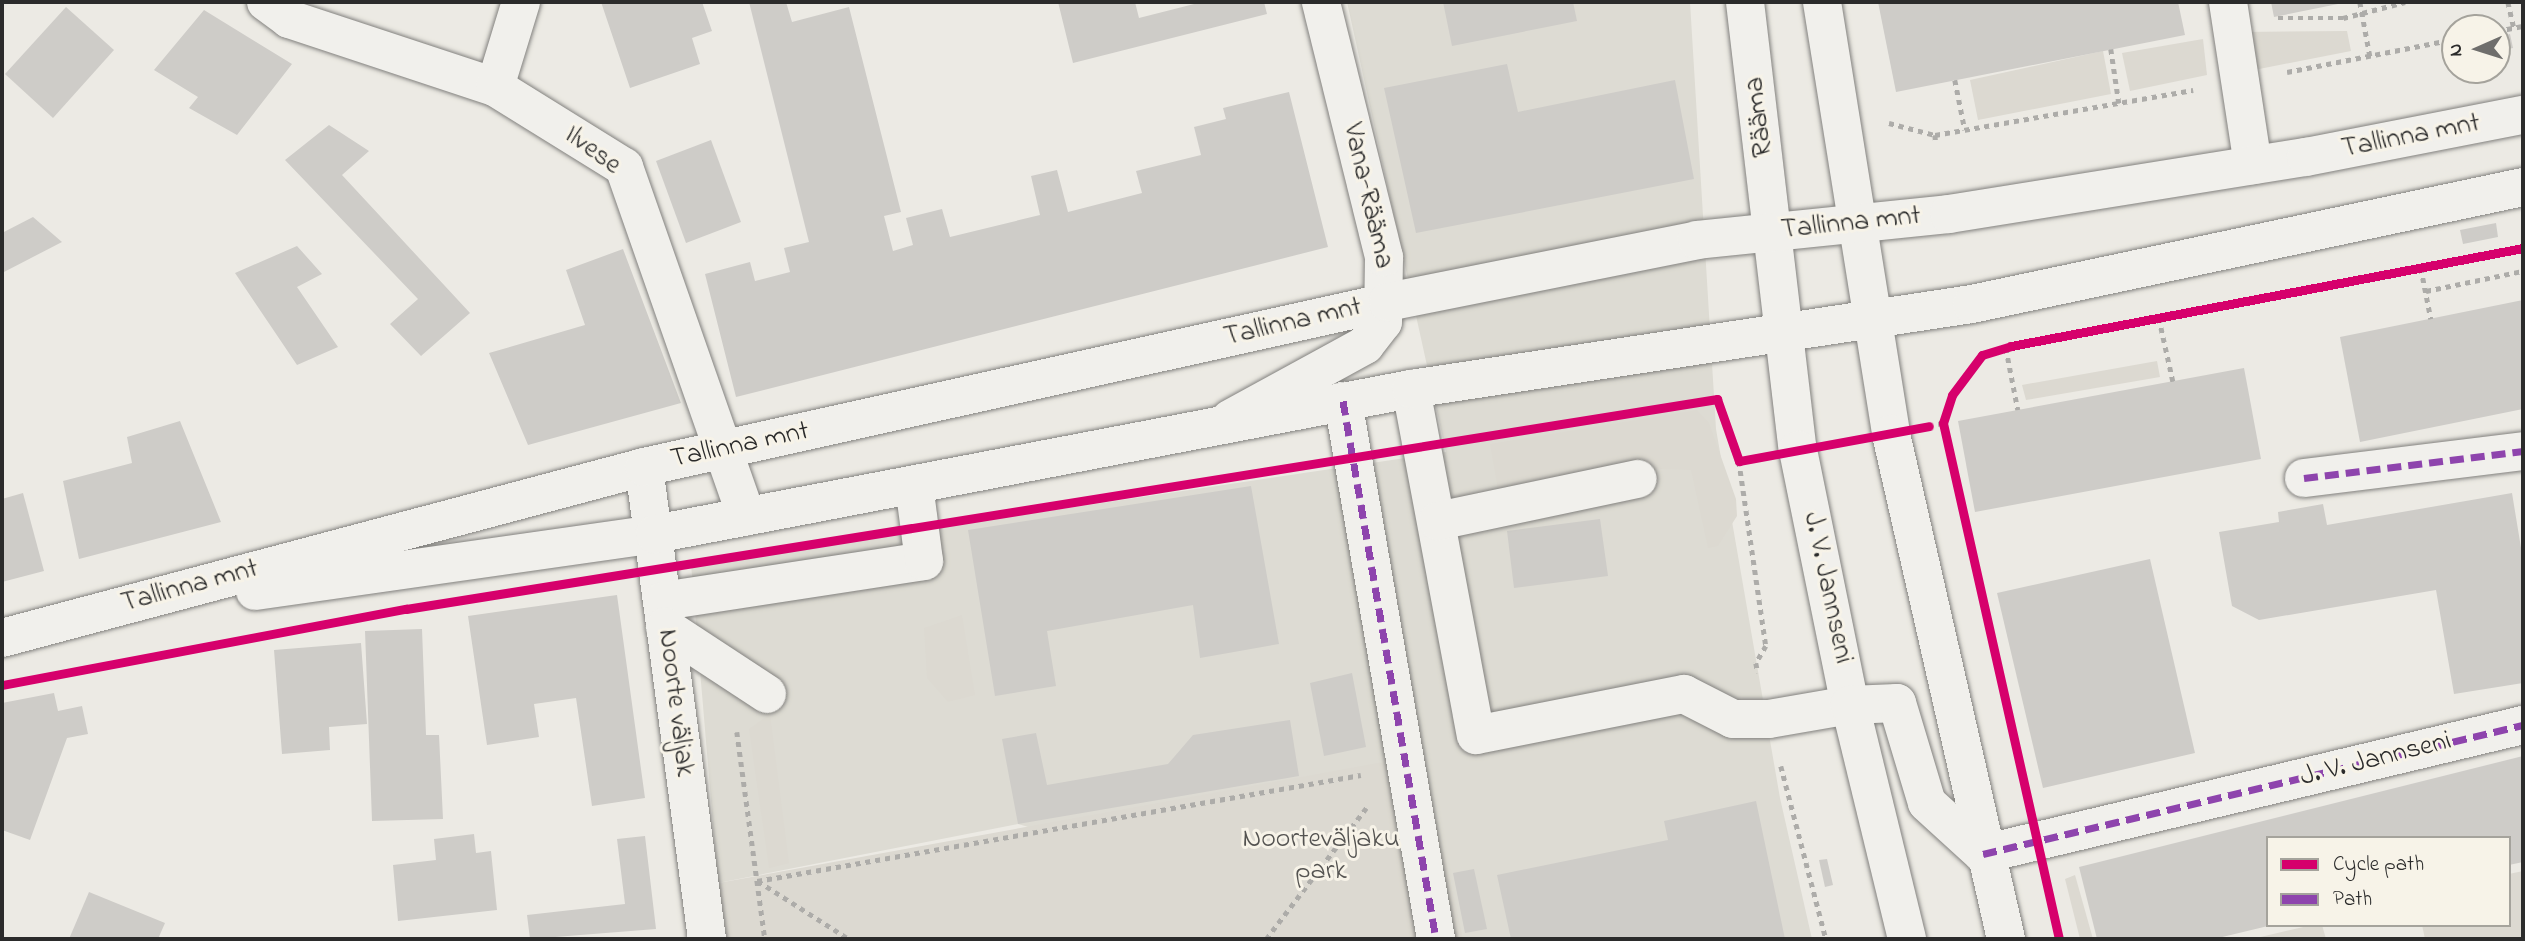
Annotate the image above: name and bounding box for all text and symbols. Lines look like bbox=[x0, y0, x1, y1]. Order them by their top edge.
north arrow bbox=[2441, 14, 2511, 84]
text: N bbox=[2443, 43, 2470, 57]
street label: Rääma bbox=[1738, 75, 1782, 159]
street label: Tallinna mnt bbox=[2339, 107, 2483, 167]
street label: Ilvese bbox=[557, 119, 627, 183]
street label: Vana-Rääma bbox=[1334, 120, 1400, 272]
street label: Tallinna mnt bbox=[1779, 200, 1923, 248]
street label: Tallinna mnt bbox=[1221, 291, 1365, 355]
street label: Tallinna mnt bbox=[668, 415, 812, 477]
street label: J. V. Jannseni bbox=[1795, 509, 1859, 667]
street label: Tallinna mnt bbox=[118, 553, 262, 621]
street label: Noorte väljak bbox=[649, 627, 701, 779]
street label: J. V. Jannseni bbox=[2297, 725, 2455, 795]
park label: Noorteväljaku park bbox=[1242, 823, 1400, 889]
legend bbox=[2266, 836, 2511, 927]
text: Cycle path bbox=[2333, 850, 2424, 880]
text: Path bbox=[2333, 885, 2372, 915]

